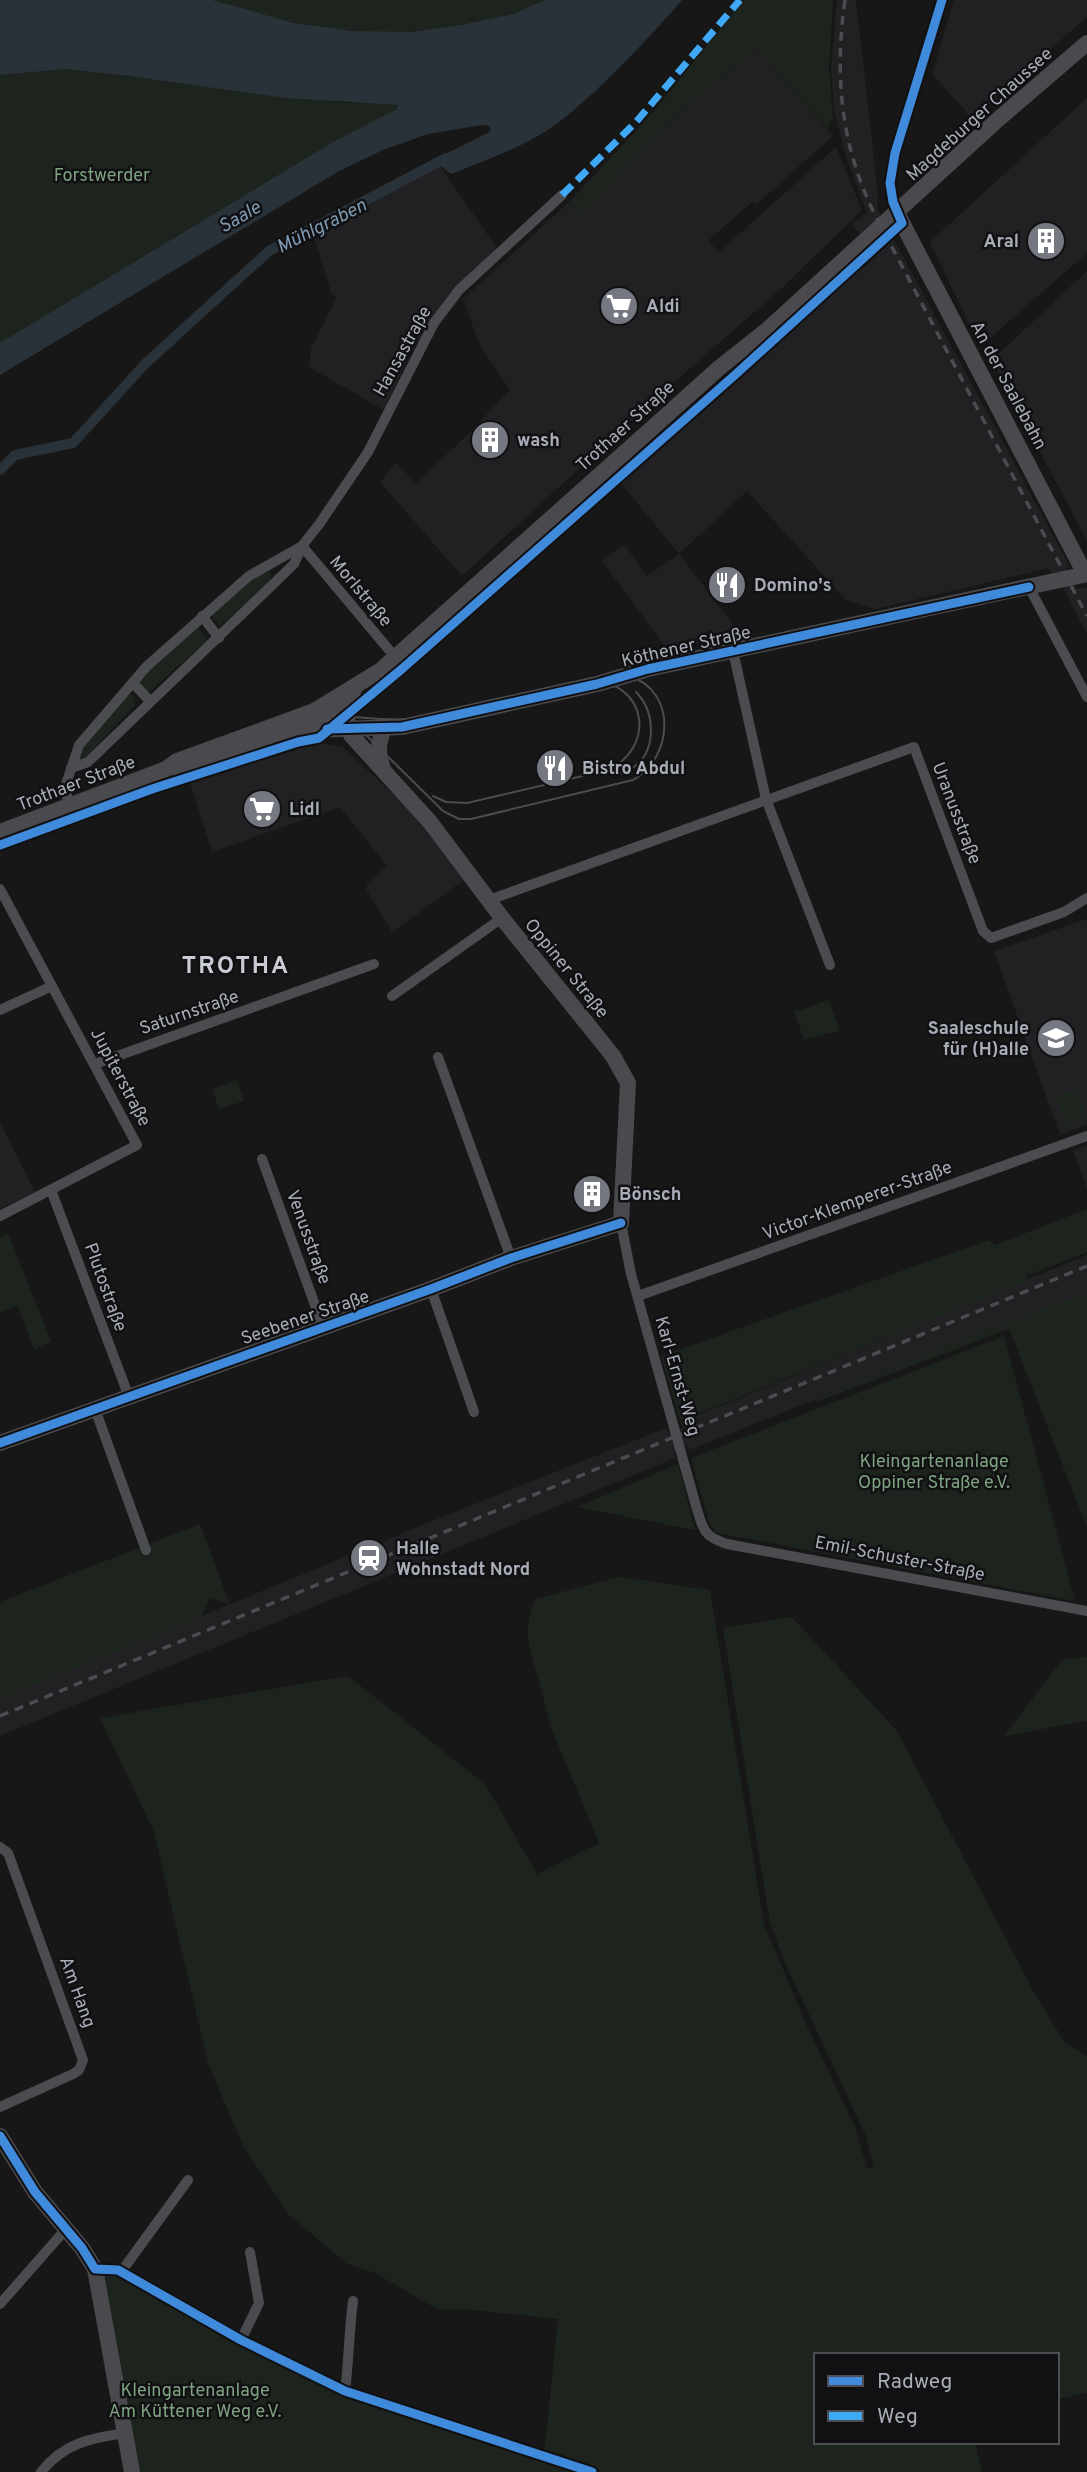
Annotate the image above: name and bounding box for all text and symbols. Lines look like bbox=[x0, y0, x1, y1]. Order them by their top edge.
street label: Magdeburger Chaussee bbox=[902, 43, 1058, 187]
park label: Forstwerder bbox=[54, 165, 150, 188]
water label: Mühlgraben bbox=[273, 194, 372, 260]
water label: Saale bbox=[214, 196, 266, 239]
building icon: Aral bbox=[1025, 220, 1067, 262]
place label: Aral bbox=[984, 231, 1019, 254]
supermarket icon: Aldi bbox=[598, 285, 640, 327]
place label: Aldi bbox=[646, 296, 680, 319]
street label: Hansastraße bbox=[369, 303, 438, 401]
street label: An der Saalebahn bbox=[964, 317, 1051, 454]
street label: Trothaer Straße bbox=[572, 377, 680, 478]
building icon: wa·sh bbox=[469, 419, 511, 461]
place label: wa·sh bbox=[517, 430, 560, 453]
street label: Morlstraße bbox=[323, 552, 396, 632]
restaurant icon: Domino's bbox=[706, 564, 748, 606]
place label: Domino's bbox=[754, 575, 832, 598]
street label: Köthener Straße bbox=[619, 621, 753, 674]
restaurant icon: Bistro Abdul bbox=[534, 747, 576, 789]
street label: Trothaer Straße bbox=[14, 751, 139, 818]
place label: Bistro Abdul bbox=[582, 758, 685, 781]
street label: Uranusstraße bbox=[926, 759, 986, 868]
supermarket icon: Lidl bbox=[241, 788, 283, 830]
place label: Lidl bbox=[289, 799, 320, 822]
street label: Oppiner Straße bbox=[519, 914, 613, 1024]
district label: TROTHA bbox=[182, 952, 290, 982]
street label: Saturnstraße bbox=[137, 986, 242, 1041]
school or university icon: Saaleschule für (H)alle bbox=[1035, 1017, 1077, 1059]
place label: Saaleschule für (H)alle bbox=[928, 1018, 1029, 1062]
street label: Jupiterstraße bbox=[84, 1025, 155, 1131]
street label: Victor-Klemperer-Straße bbox=[760, 1156, 955, 1246]
building icon: Bönsch bbox=[571, 1173, 613, 1215]
place label: Bönsch bbox=[619, 1184, 681, 1207]
street label: Venusstraße bbox=[280, 1187, 335, 1288]
street label: Plutostraße bbox=[78, 1240, 131, 1335]
street label: Seebener Straße bbox=[238, 1286, 373, 1351]
street label: Karl-Ernst-Weg bbox=[648, 1314, 705, 1439]
park label: Kleingartenanlage Oppiner Straße e.V. bbox=[858, 1451, 1010, 1495]
street label: Emil-Schuster-Straße bbox=[813, 1532, 987, 1587]
station icon: Halle Wohnstadt Nord bbox=[348, 1537, 390, 1579]
place label: Halle Wohnstadt Nord bbox=[396, 1538, 530, 1582]
street label: Am Hang bbox=[53, 1954, 100, 2031]
legend bbox=[814, 2353, 1059, 2444]
text: Radweg bbox=[877, 2369, 952, 2396]
park label: Kleingartenanlage Am Küttener Weg e.V. bbox=[109, 2380, 281, 2424]
text: Weg bbox=[877, 2404, 918, 2431]

